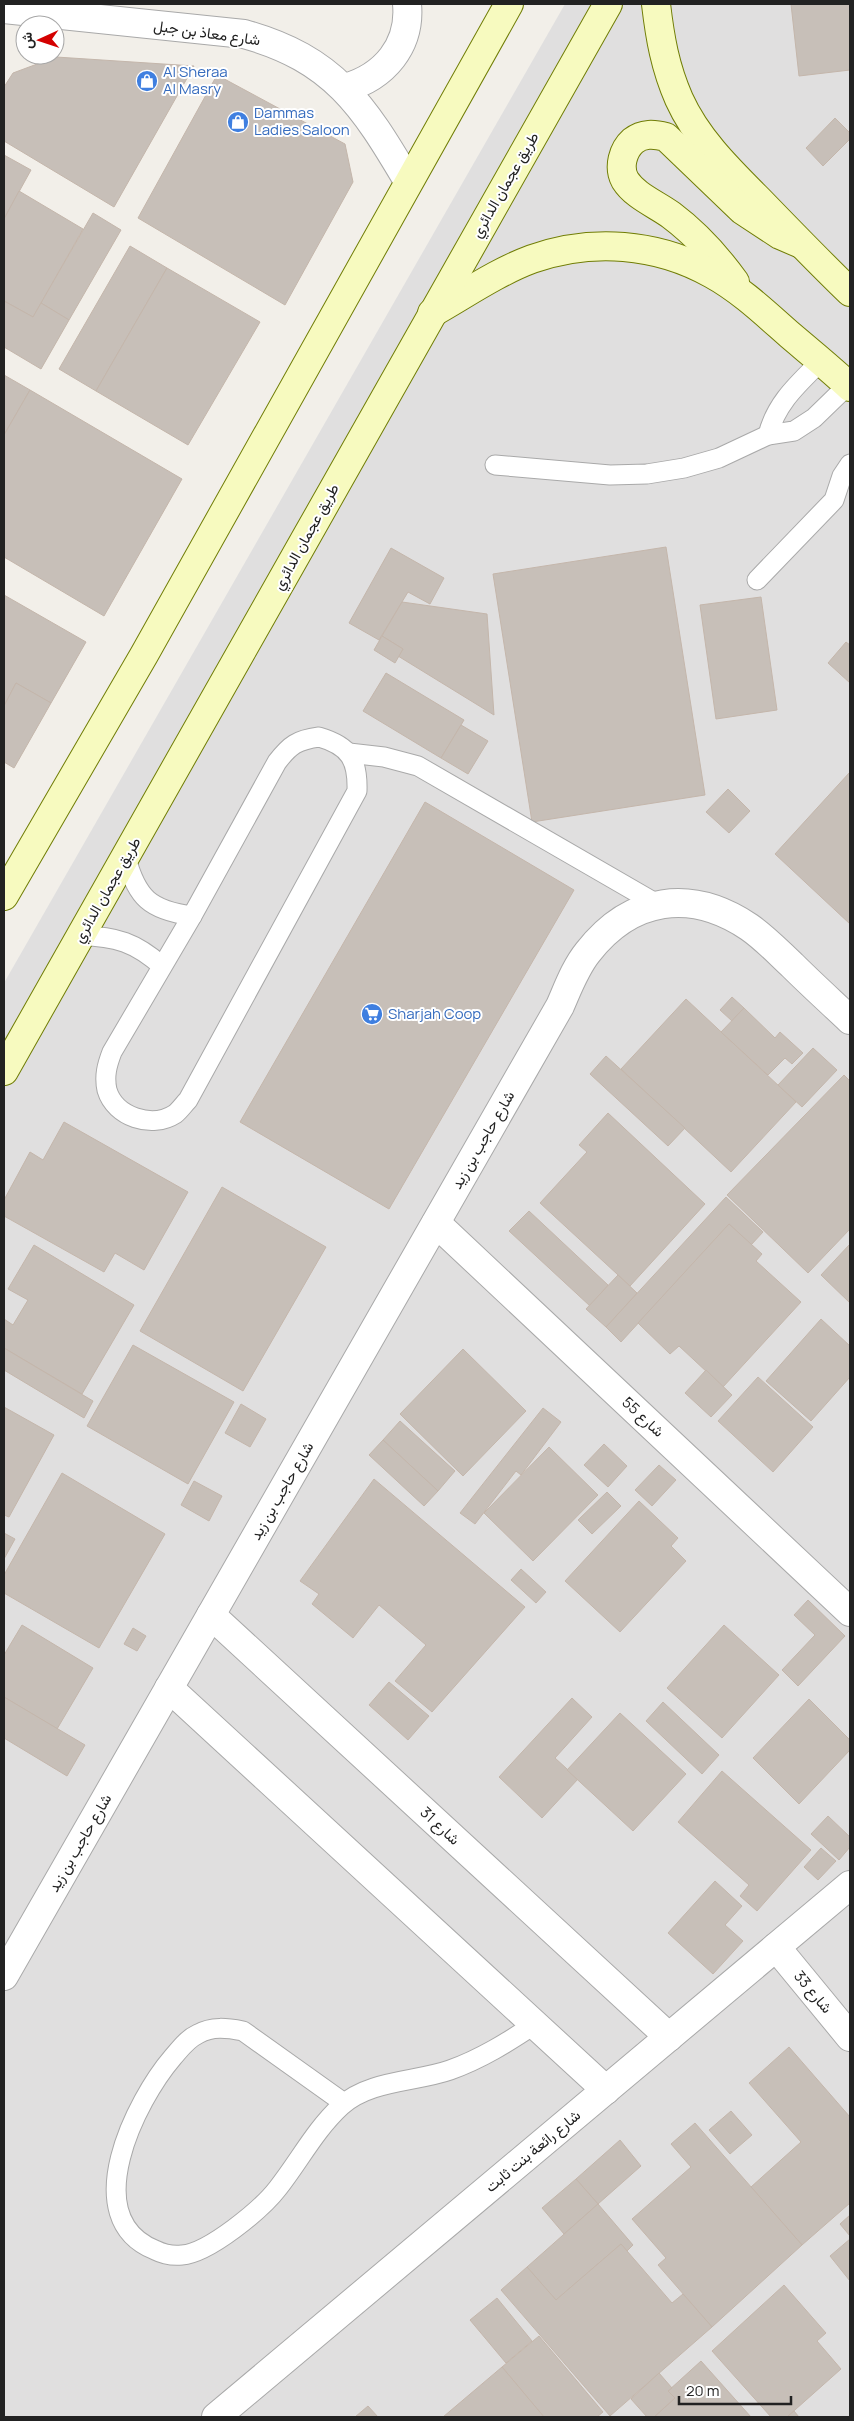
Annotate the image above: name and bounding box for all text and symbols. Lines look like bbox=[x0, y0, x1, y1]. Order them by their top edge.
north arrow bbox=[15, 15, 65, 65]
street label: شارع معاذ بن جبل bbox=[152, 15, 262, 51]
text: ش bbox=[17, 32, 36, 50]
place label: Al Sheraa Al Masry bbox=[163, 61, 228, 99]
shop icon: Al Sheraa Al Masry bbox=[135, 69, 159, 93]
place label: Dammas Ladies Saloon bbox=[254, 102, 350, 140]
shop icon: Dammas Ladies Saloon bbox=[226, 110, 250, 134]
street label: طريق عجمان الدائري bbox=[466, 128, 546, 243]
street label: طريق عجمان الدائري bbox=[268, 480, 346, 595]
street label: طريق عجمان الدائري bbox=[68, 833, 148, 948]
supermarket icon: Sharjah Coop bbox=[360, 1002, 384, 1026]
place label: Sharjah Coop bbox=[388, 1003, 481, 1024]
street label: شارع حاجب بن زيد bbox=[446, 1087, 520, 1193]
street label: شارع 55 bbox=[617, 1392, 669, 1442]
street label: شارع حاجب بن زيد bbox=[245, 1438, 319, 1544]
street label: شارع حاجب بن زيد bbox=[43, 1790, 117, 1896]
street label: شارع 31 bbox=[415, 1802, 465, 1850]
street label: شارع 33 bbox=[789, 1966, 838, 2018]
street label: شارع رائعة بنت ثابت bbox=[481, 2104, 586, 2197]
scale bar bbox=[679, 2374, 792, 2406]
text: 20 m bbox=[686, 2380, 719, 2401]

